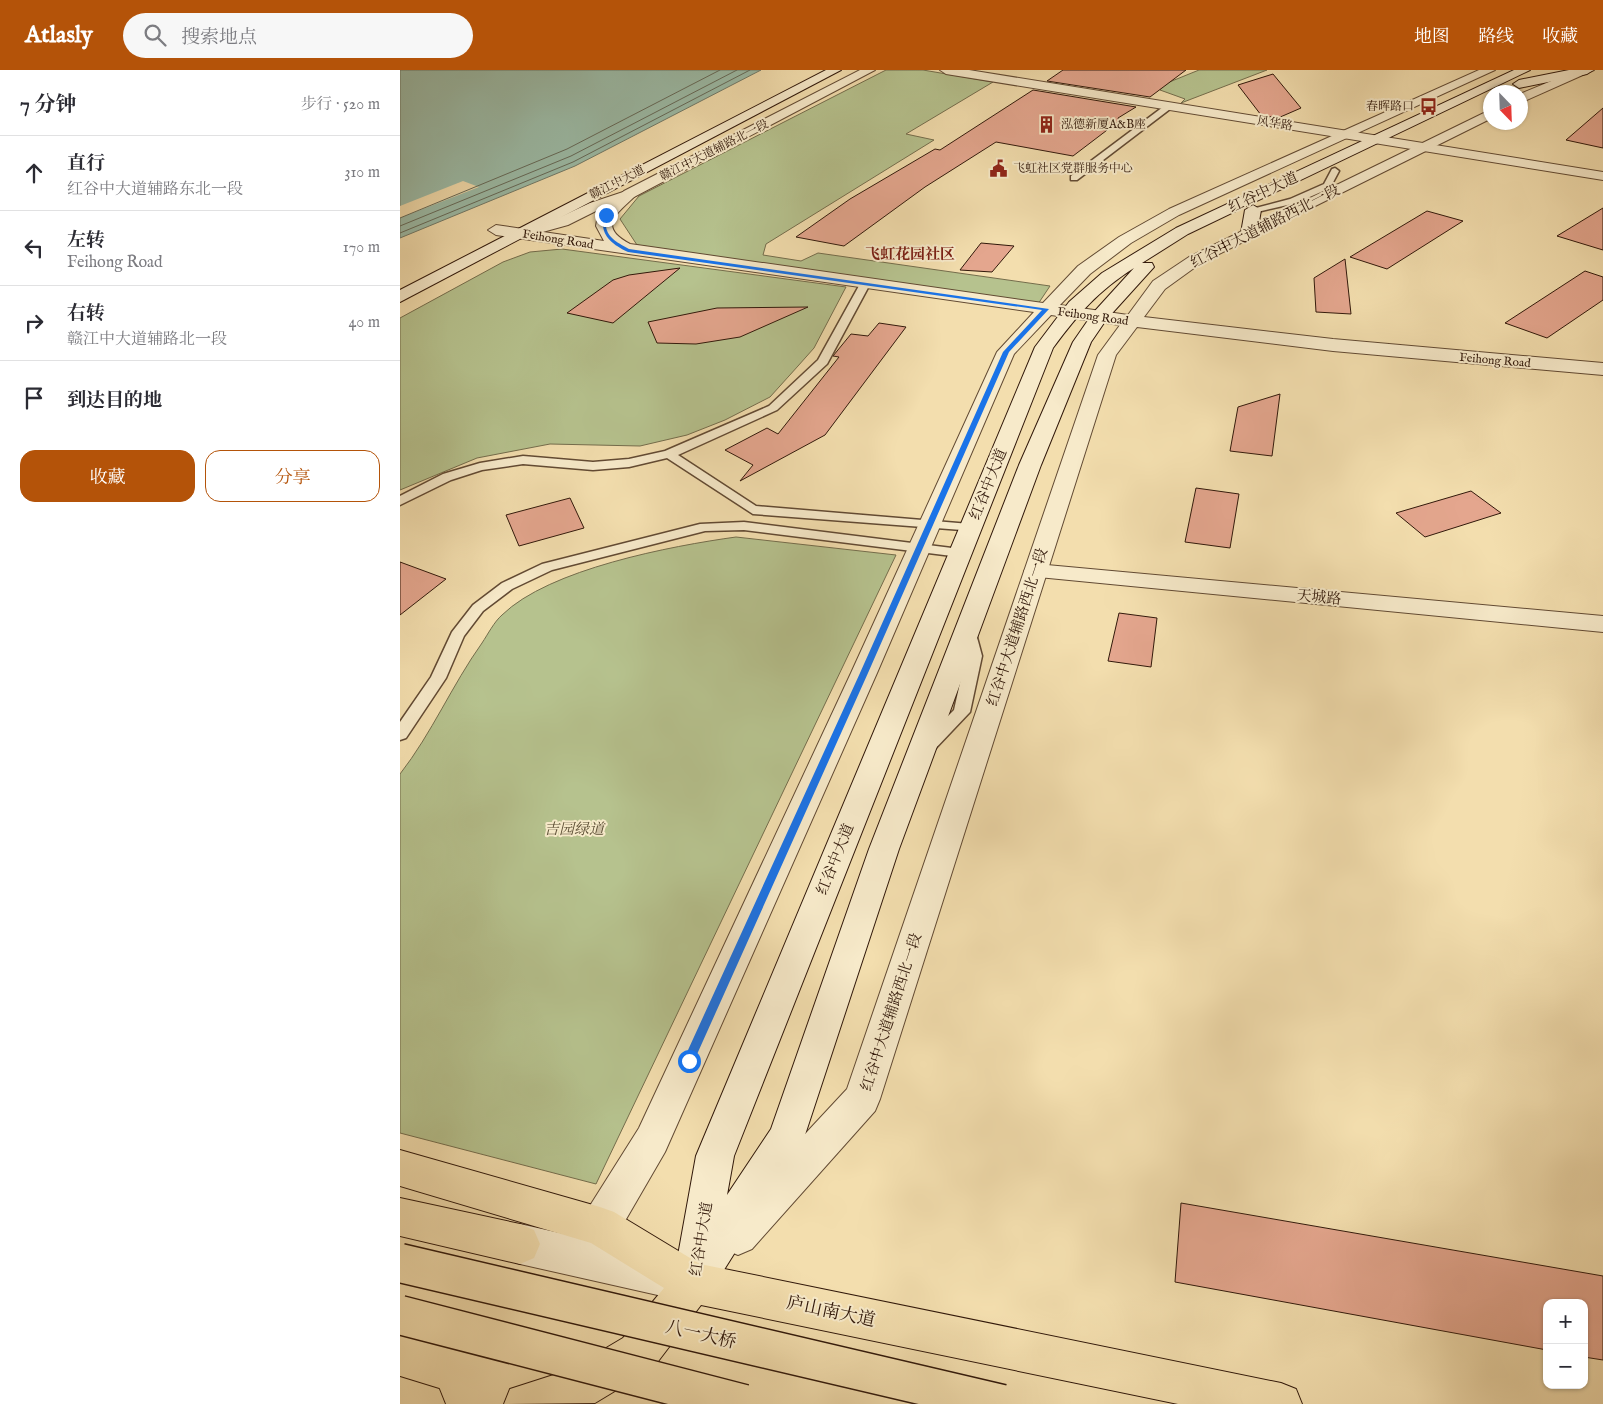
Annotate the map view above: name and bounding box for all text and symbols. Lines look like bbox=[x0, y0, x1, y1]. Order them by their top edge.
search box bbox=[123, 13, 473, 58]
text: Atlasly bbox=[25, 20, 93, 51]
icon: search bbox=[141, 21, 169, 49]
text: 搜索地点 bbox=[181, 26, 257, 50]
text: 地图 bbox=[1414, 26, 1450, 49]
text: 路线 bbox=[1478, 26, 1514, 49]
text: 收藏 bbox=[1542, 26, 1578, 49]
north arrow bbox=[1483, 85, 1528, 130]
text: 7 分钟 bbox=[20, 92, 76, 119]
text: 步行 · 520 m bbox=[301, 95, 380, 115]
bus stop icon: 春晖路口 bbox=[1418, 96, 1438, 116]
place label: 春晖路口 bbox=[1366, 99, 1414, 114]
street label: 风华路 bbox=[1256, 113, 1294, 134]
building icon: 泓德新厦A&B座 bbox=[1037, 114, 1057, 134]
street label: 赣江中大道辅路北一段 bbox=[657, 117, 771, 184]
place label: 泓德新厦A&B座 bbox=[1061, 117, 1146, 132]
text: 直行 bbox=[67, 152, 105, 176]
public building icon: 飞虹社区党群服务中心 bbox=[989, 158, 1009, 178]
icon: ahead bbox=[20, 159, 48, 187]
place label: 飞虹社区党群服务中心 bbox=[1013, 161, 1133, 176]
street label: 赣江中大道 bbox=[587, 162, 647, 203]
text: 310 m bbox=[344, 163, 380, 183]
street label: 红谷中大道 bbox=[1225, 168, 1301, 217]
text: 红谷中大道辅路东北一段 bbox=[67, 180, 243, 200]
street label: 红谷中大道辅路西北一段 bbox=[1187, 181, 1343, 272]
route end bbox=[595, 204, 618, 227]
street label: Feihong Road bbox=[521, 226, 595, 253]
text: 左转 bbox=[67, 229, 105, 253]
icon: left bbox=[20, 234, 48, 262]
text: 170 m bbox=[343, 238, 380, 258]
district label: 飞虹花园社区 bbox=[865, 245, 955, 264]
text: Feihong Road bbox=[67, 253, 163, 273]
text: 右转 bbox=[67, 302, 105, 326]
street label: Feihong Road bbox=[1056, 304, 1130, 329]
icon: right bbox=[20, 309, 48, 337]
text: 40 m bbox=[348, 313, 380, 333]
text: 赣江中大道辅路北一段 bbox=[67, 330, 227, 350]
street label: Feihong Road bbox=[1459, 350, 1532, 371]
icon: arrive bbox=[20, 384, 48, 412]
text: 到达目的地 bbox=[67, 389, 162, 413]
street label: 红谷中大道 bbox=[966, 446, 1011, 523]
button: 收藏 bbox=[20, 450, 195, 502]
button: 分享 bbox=[205, 450, 380, 502]
street label: 红谷中大道辅路西北一段 bbox=[983, 546, 1052, 709]
street label: 天城路 bbox=[1296, 586, 1342, 609]
park label: 吉园绿道 bbox=[544, 820, 606, 839]
street label: 红谷中大道 bbox=[813, 821, 858, 898]
street label: 红谷中大道辅路西北一段 bbox=[857, 931, 926, 1094]
route start bbox=[678, 1050, 701, 1073]
street label: 红谷中大道 bbox=[686, 1201, 717, 1278]
street label: 庐山南大道 bbox=[784, 1292, 877, 1333]
map controls bbox=[1543, 1299, 1588, 1389]
button: + bbox=[1543, 1299, 1588, 1344]
street label: 八一大桥 bbox=[663, 1316, 738, 1355]
button: − bbox=[1543, 1344, 1588, 1389]

